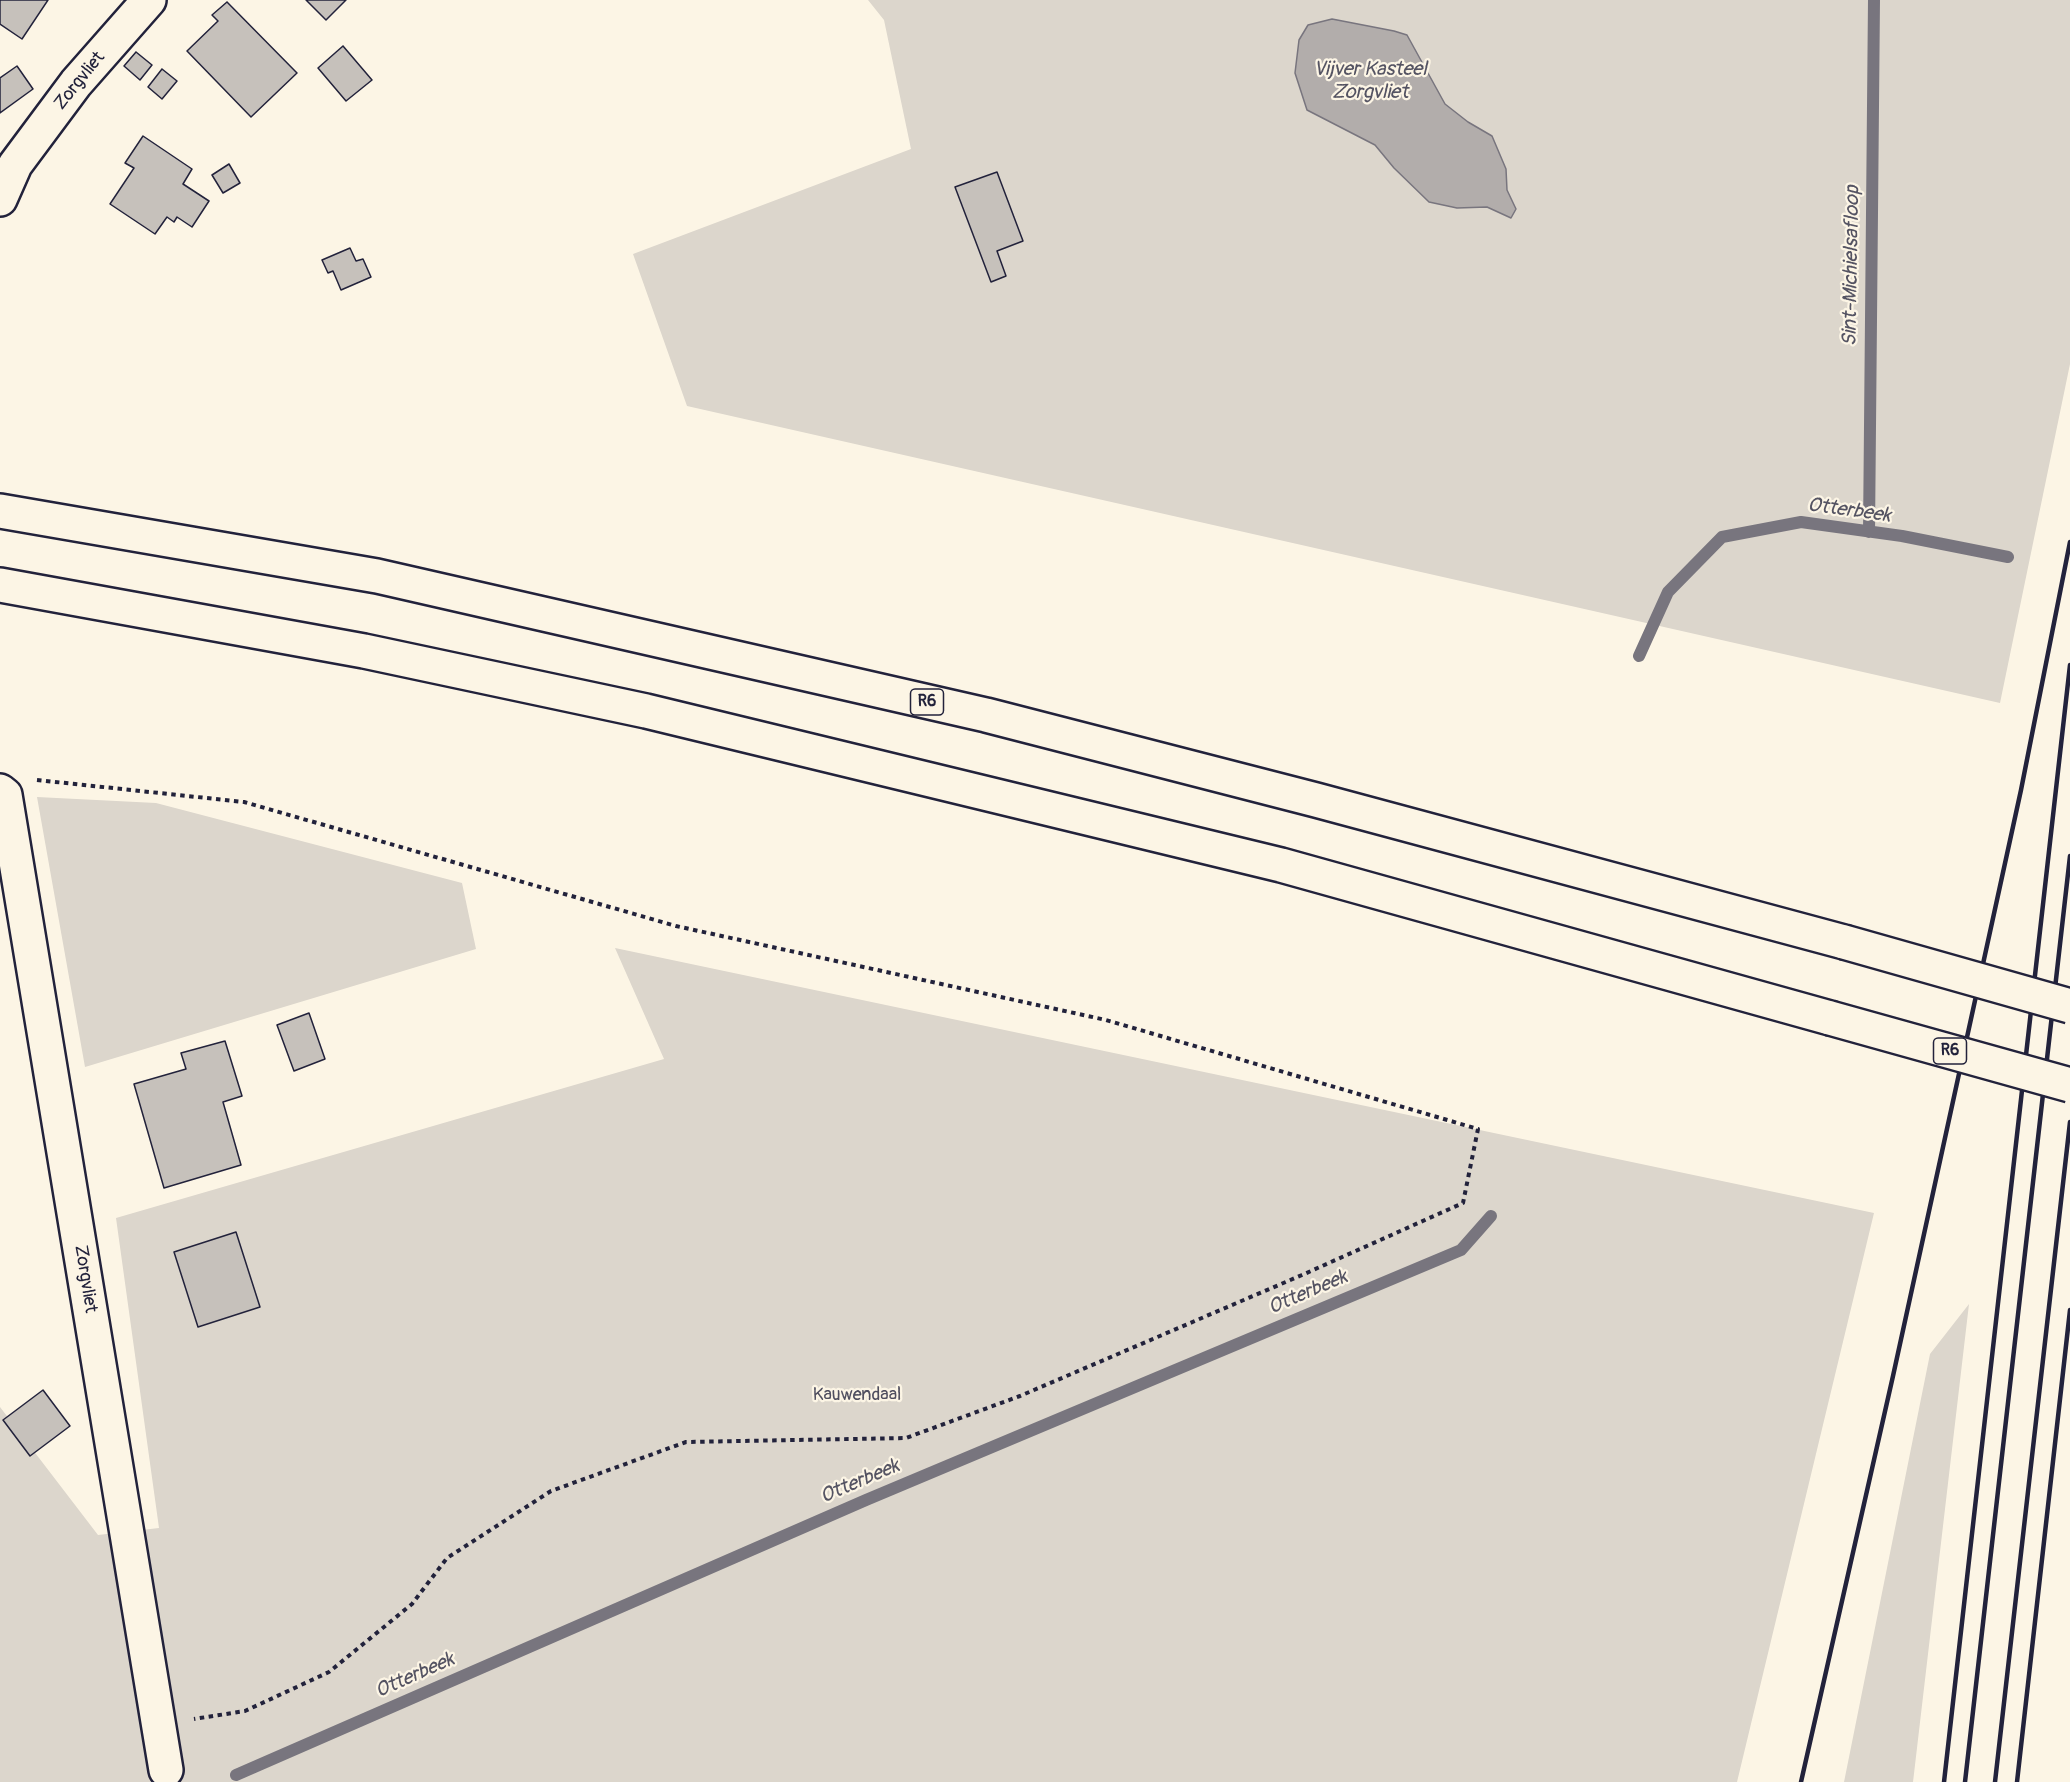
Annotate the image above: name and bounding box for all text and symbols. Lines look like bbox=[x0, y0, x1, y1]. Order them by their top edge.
street label: Zorgvliet bbox=[50, 48, 110, 114]
water label: Vijver Kasteel Zorgvliet bbox=[1313, 58, 1427, 105]
water label: Sint-Michielsafloop bbox=[1839, 185, 1865, 347]
water label: Otterbeek bbox=[1806, 493, 1892, 529]
road number: R6 bbox=[910, 689, 944, 715]
road number: R6 bbox=[1934, 1038, 1966, 1064]
street label: Zorgvliet bbox=[69, 1244, 101, 1314]
water label: Otterbeek bbox=[1265, 1266, 1351, 1320]
park label: Kauwendaal bbox=[813, 1384, 901, 1406]
water label: Otterbeek bbox=[817, 1455, 903, 1509]
water label: Otterbeek bbox=[372, 1648, 458, 1704]

